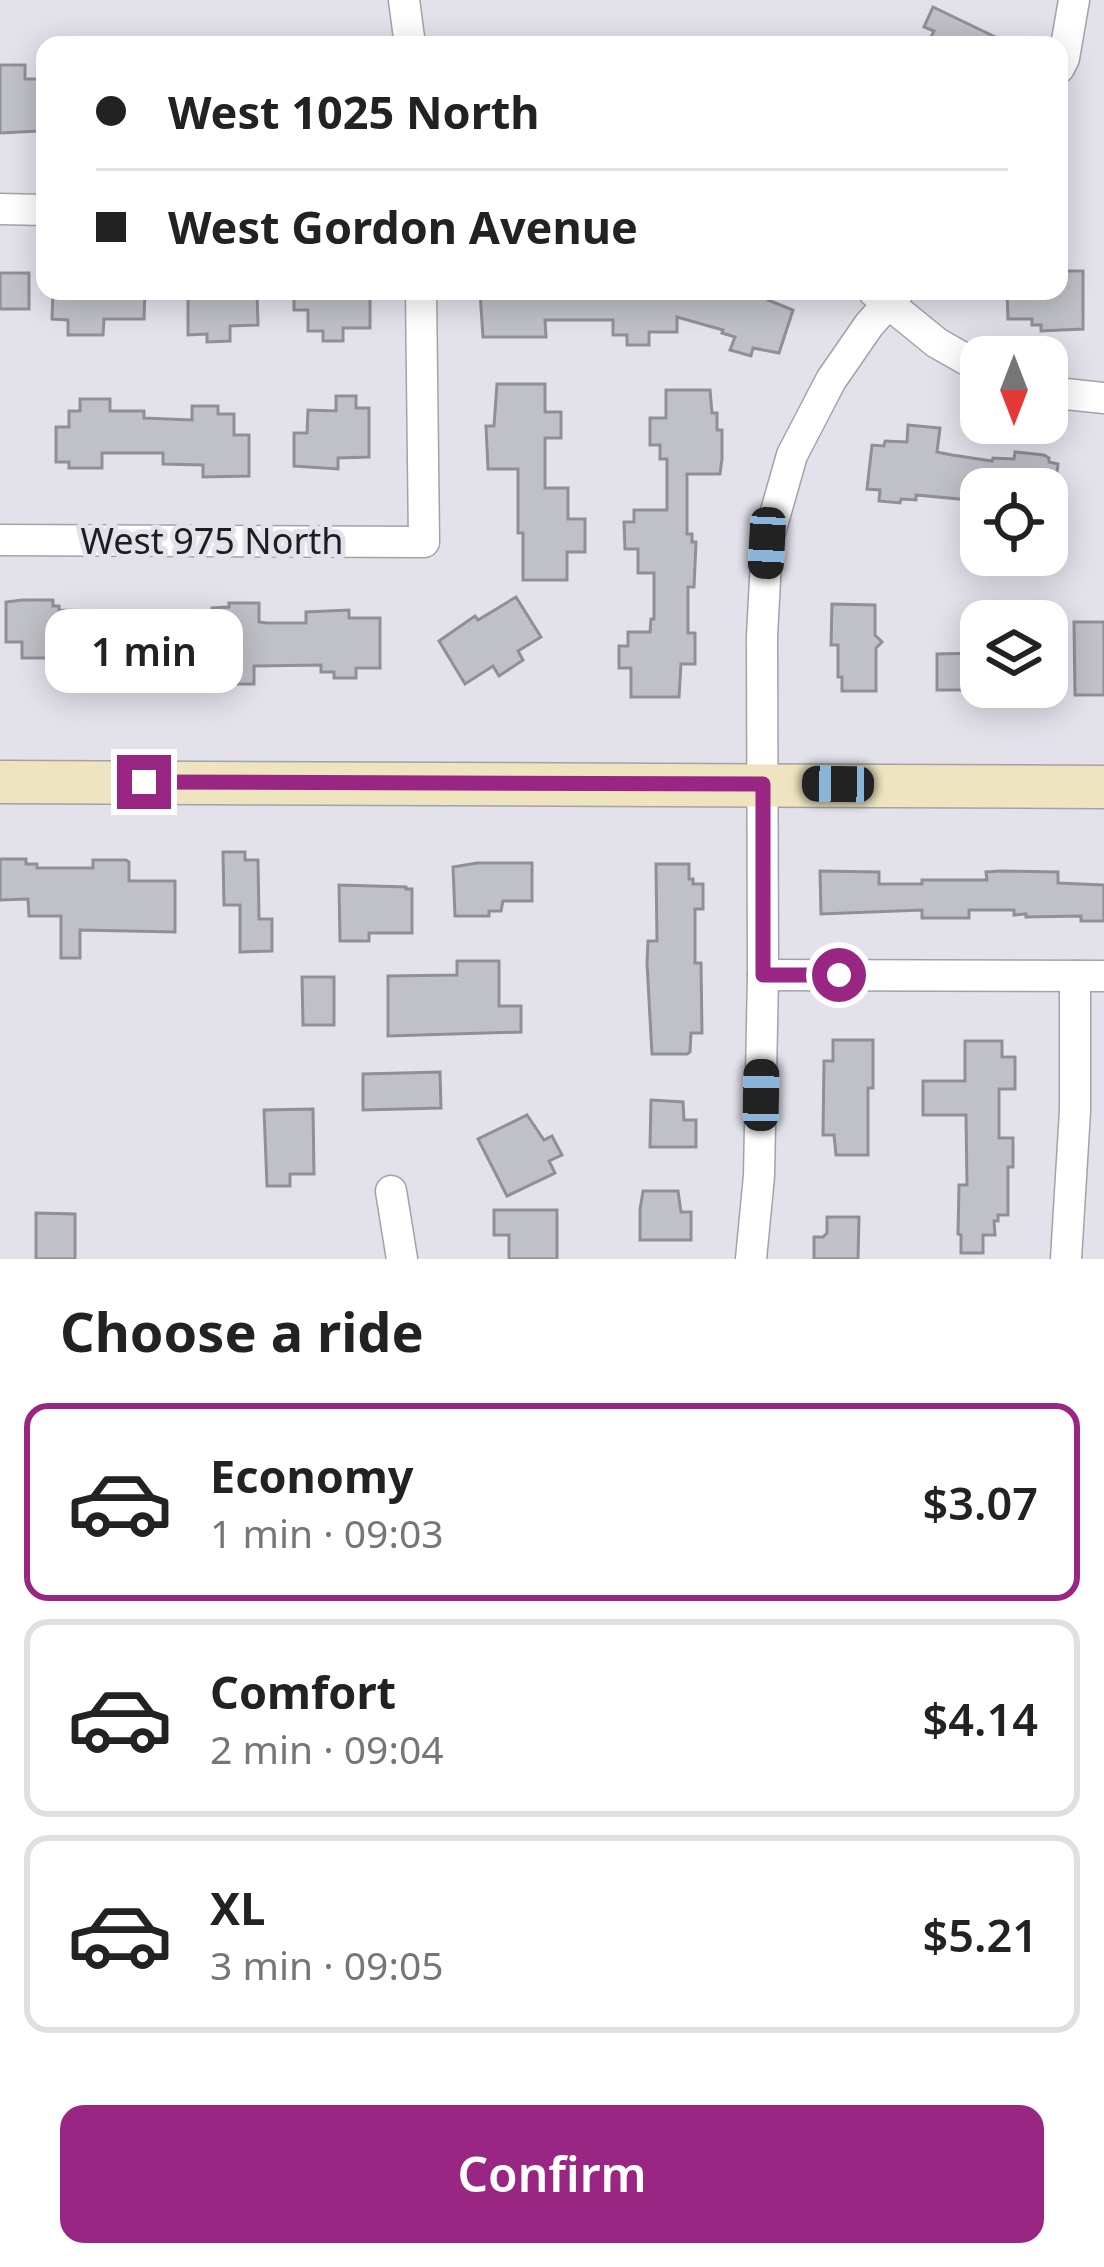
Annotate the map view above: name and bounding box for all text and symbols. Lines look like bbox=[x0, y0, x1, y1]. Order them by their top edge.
text: West 1025 North bbox=[168, 81, 540, 142]
text: West Gordon Avenue bbox=[168, 196, 638, 257]
north arrow bbox=[960, 336, 1068, 444]
map controls bbox=[960, 336, 1068, 708]
button: locate bbox=[960, 468, 1068, 576]
car bbox=[747, 506, 787, 580]
street label: West 975 North bbox=[80, 516, 344, 565]
button: layers bbox=[960, 600, 1068, 708]
callout: 1 min bbox=[45, 608, 243, 692]
text: 1 min bbox=[91, 624, 197, 677]
route end bbox=[117, 755, 171, 809]
car bbox=[802, 765, 874, 803]
route start bbox=[812, 948, 866, 1002]
car bbox=[742, 1059, 780, 1131]
text: Choose a ride bbox=[60, 1294, 424, 1368]
text: Economy bbox=[210, 1445, 414, 1506]
icon: car bbox=[66, 1448, 174, 1556]
text: $3.07 bbox=[923, 1472, 1038, 1533]
text: 1 min · 09:03 bbox=[210, 1506, 444, 1559]
text: Comfort bbox=[210, 1661, 396, 1722]
icon: car bbox=[66, 1664, 174, 1772]
text: $4.14 bbox=[923, 1688, 1038, 1749]
text: 2 min · 09:04 bbox=[210, 1722, 444, 1775]
text: XL bbox=[210, 1877, 265, 1938]
icon: car bbox=[66, 1880, 174, 1988]
text: $5.21 bbox=[923, 1904, 1038, 1965]
text: 3 min · 09:05 bbox=[210, 1938, 444, 1991]
button: Confirm bbox=[60, 2105, 1044, 2243]

